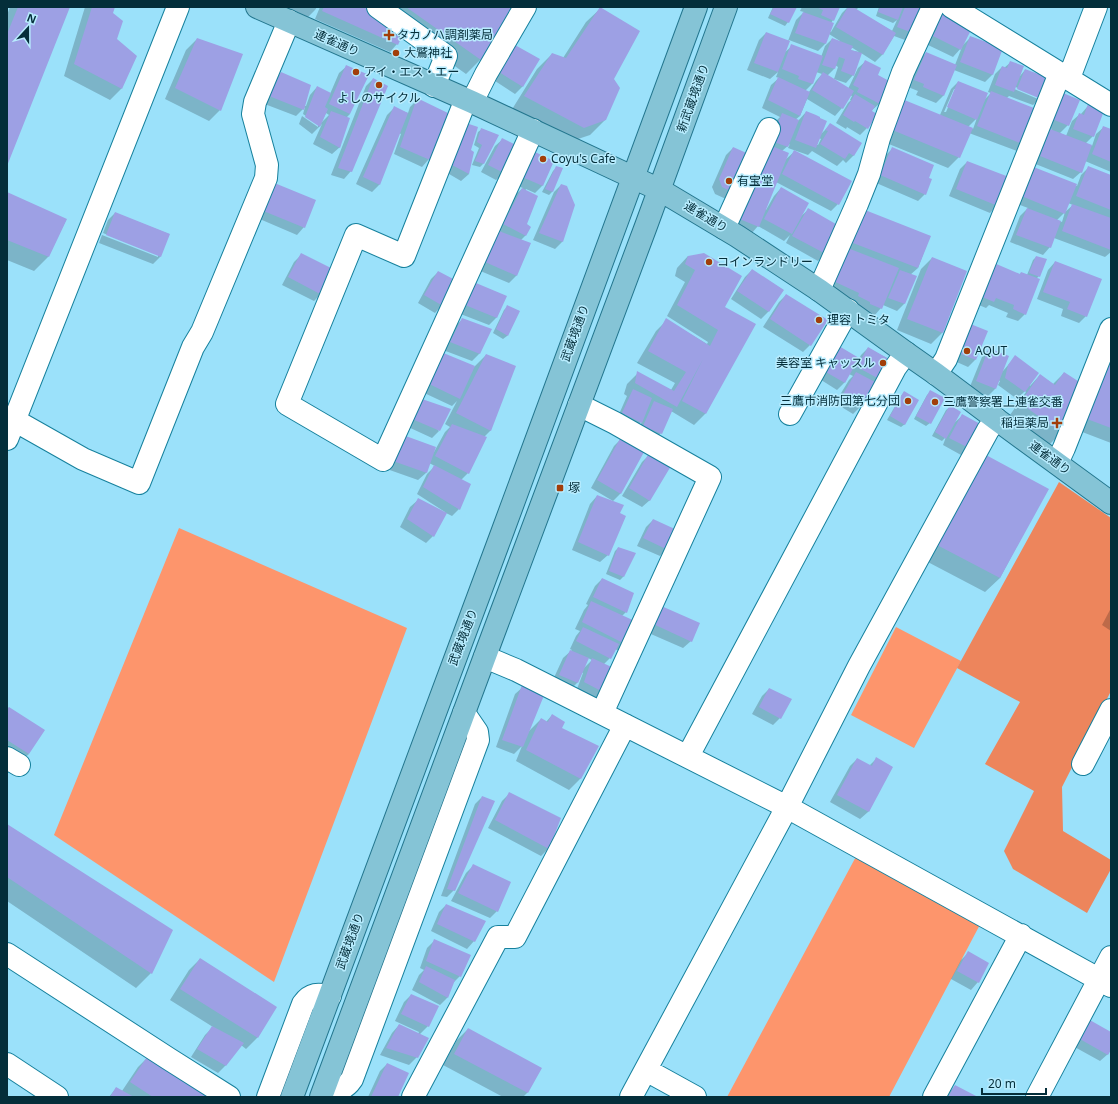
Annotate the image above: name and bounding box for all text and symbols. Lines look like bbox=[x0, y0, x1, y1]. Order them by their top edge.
north arrow bbox=[8, 8, 48, 48]
text: N bbox=[25, 10, 39, 27]
street label: 連雀通り bbox=[312, 25, 363, 60]
place label: タカノハ調剤薬局 bbox=[397, 26, 493, 43]
marker: タカノハ調剤薬局 bbox=[384, 30, 394, 40]
place label: 大鷲神社 bbox=[404, 44, 452, 61]
marker: 大鷲神社 bbox=[391, 48, 401, 58]
street label: 新武蔵境通り bbox=[672, 61, 713, 135]
place label: アイ・エス・エー bbox=[364, 63, 459, 80]
marker: アイ・エス・エー bbox=[351, 67, 361, 77]
marker: よしのサイクル bbox=[374, 80, 384, 90]
place label: よしのサイクル bbox=[337, 89, 421, 106]
place label: Coyu's Cafe bbox=[551, 150, 616, 167]
marker: Coyu's Cafe bbox=[538, 154, 548, 164]
place label: 有宝堂 bbox=[737, 172, 773, 189]
marker: 有宝堂 bbox=[724, 176, 734, 186]
street label: 連雀通り bbox=[681, 197, 731, 236]
place label: コインランドリー bbox=[717, 253, 813, 270]
marker: コインランドリー bbox=[704, 257, 714, 267]
street label: 武蔵境通り bbox=[556, 302, 593, 364]
place label: 理容 トミタ bbox=[827, 311, 890, 328]
marker: 理容 トミタ bbox=[814, 315, 824, 325]
place label: AQUT bbox=[975, 342, 1008, 359]
marker: AQUT bbox=[962, 346, 972, 356]
place label: 美容室 キャッスル bbox=[776, 354, 875, 371]
marker: 美容室 キャッスル bbox=[878, 358, 888, 368]
place label: 三鷹市消防団第七分団 bbox=[780, 392, 900, 409]
place label: 三鷹警察署上連雀交番 bbox=[943, 393, 1063, 410]
marker: 三鷹市消防団第七分団 bbox=[903, 396, 913, 406]
marker: 三鷹警察署上連雀交番 bbox=[930, 397, 940, 407]
place label: 稲垣薬局 bbox=[1001, 414, 1049, 431]
marker: 稲垣薬局 bbox=[1052, 418, 1062, 428]
street label: 連雀通り bbox=[1026, 437, 1075, 479]
place label: 塚 bbox=[568, 479, 580, 496]
marker: 塚 bbox=[555, 483, 565, 493]
street label: 武蔵境通り bbox=[444, 606, 481, 668]
street label: 武蔵境通り bbox=[331, 910, 368, 972]
scale bar bbox=[982, 1070, 1046, 1096]
text: 20 m bbox=[988, 1075, 1016, 1092]

